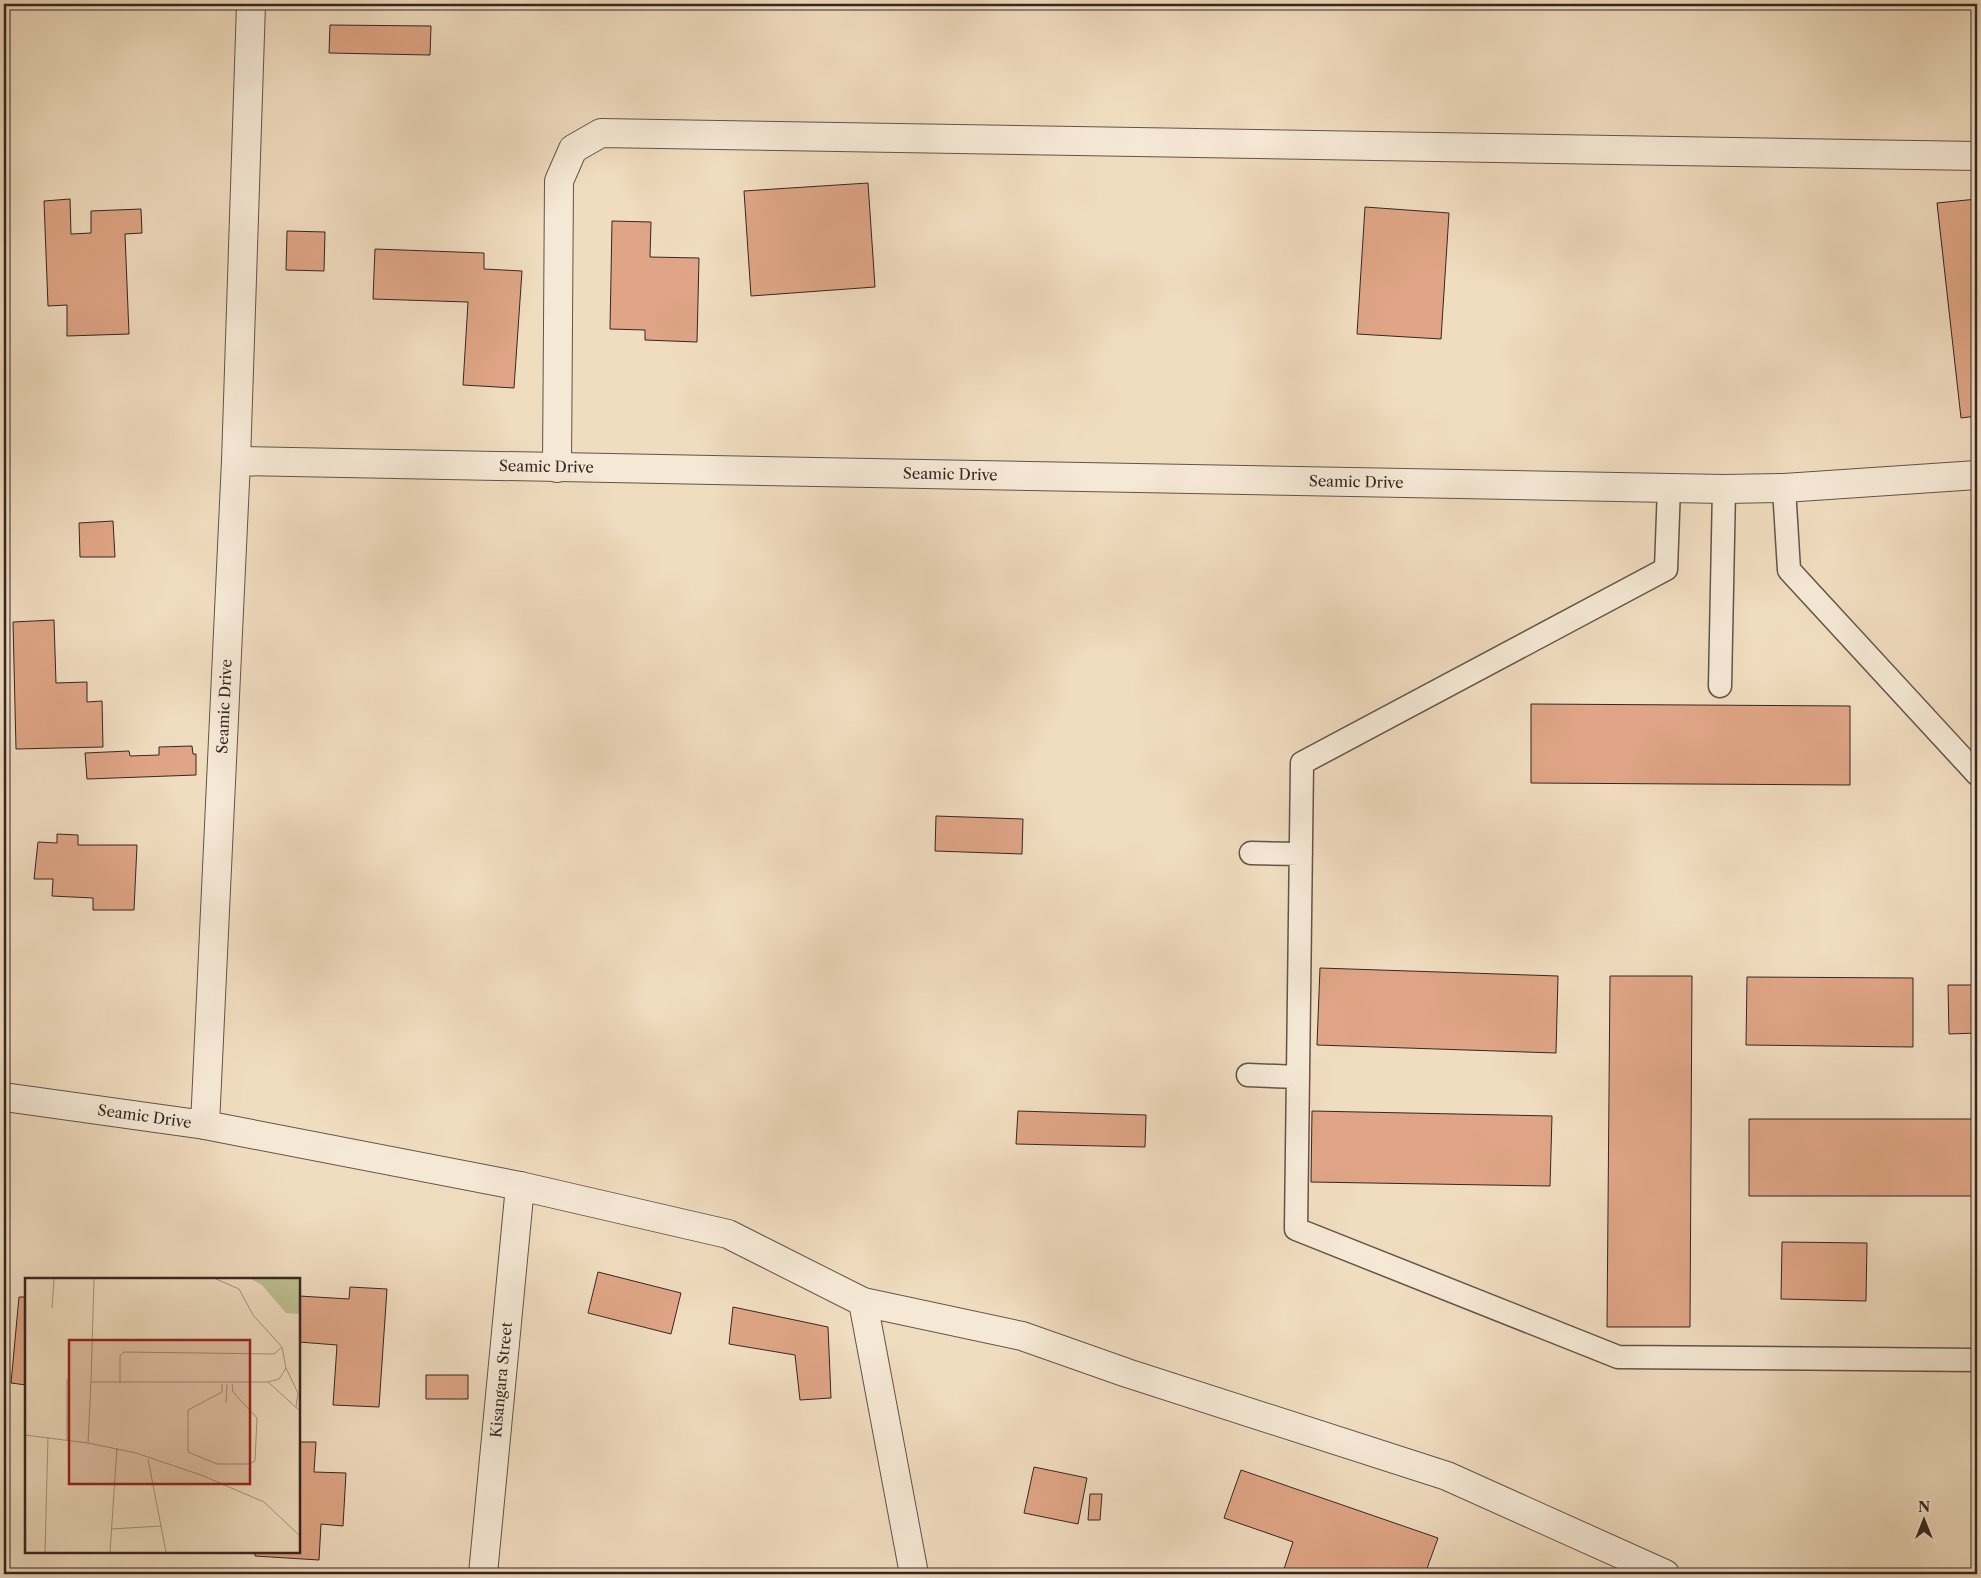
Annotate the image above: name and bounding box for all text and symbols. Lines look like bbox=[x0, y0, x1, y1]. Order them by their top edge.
street label: Seamic Drive bbox=[499, 456, 594, 477]
street label: Seamic Drive bbox=[903, 464, 998, 484]
street label: Seamic Drive bbox=[1309, 471, 1404, 492]
street label: Seamic Drive bbox=[212, 659, 236, 754]
street label: Seamic Drive bbox=[96, 1100, 193, 1132]
inset map bbox=[25, 1278, 300, 1553]
street label: Kisangara Street bbox=[486, 1320, 516, 1439]
north arrow bbox=[1898, 1496, 1948, 1546]
text: N bbox=[1918, 1498, 1930, 1516]

